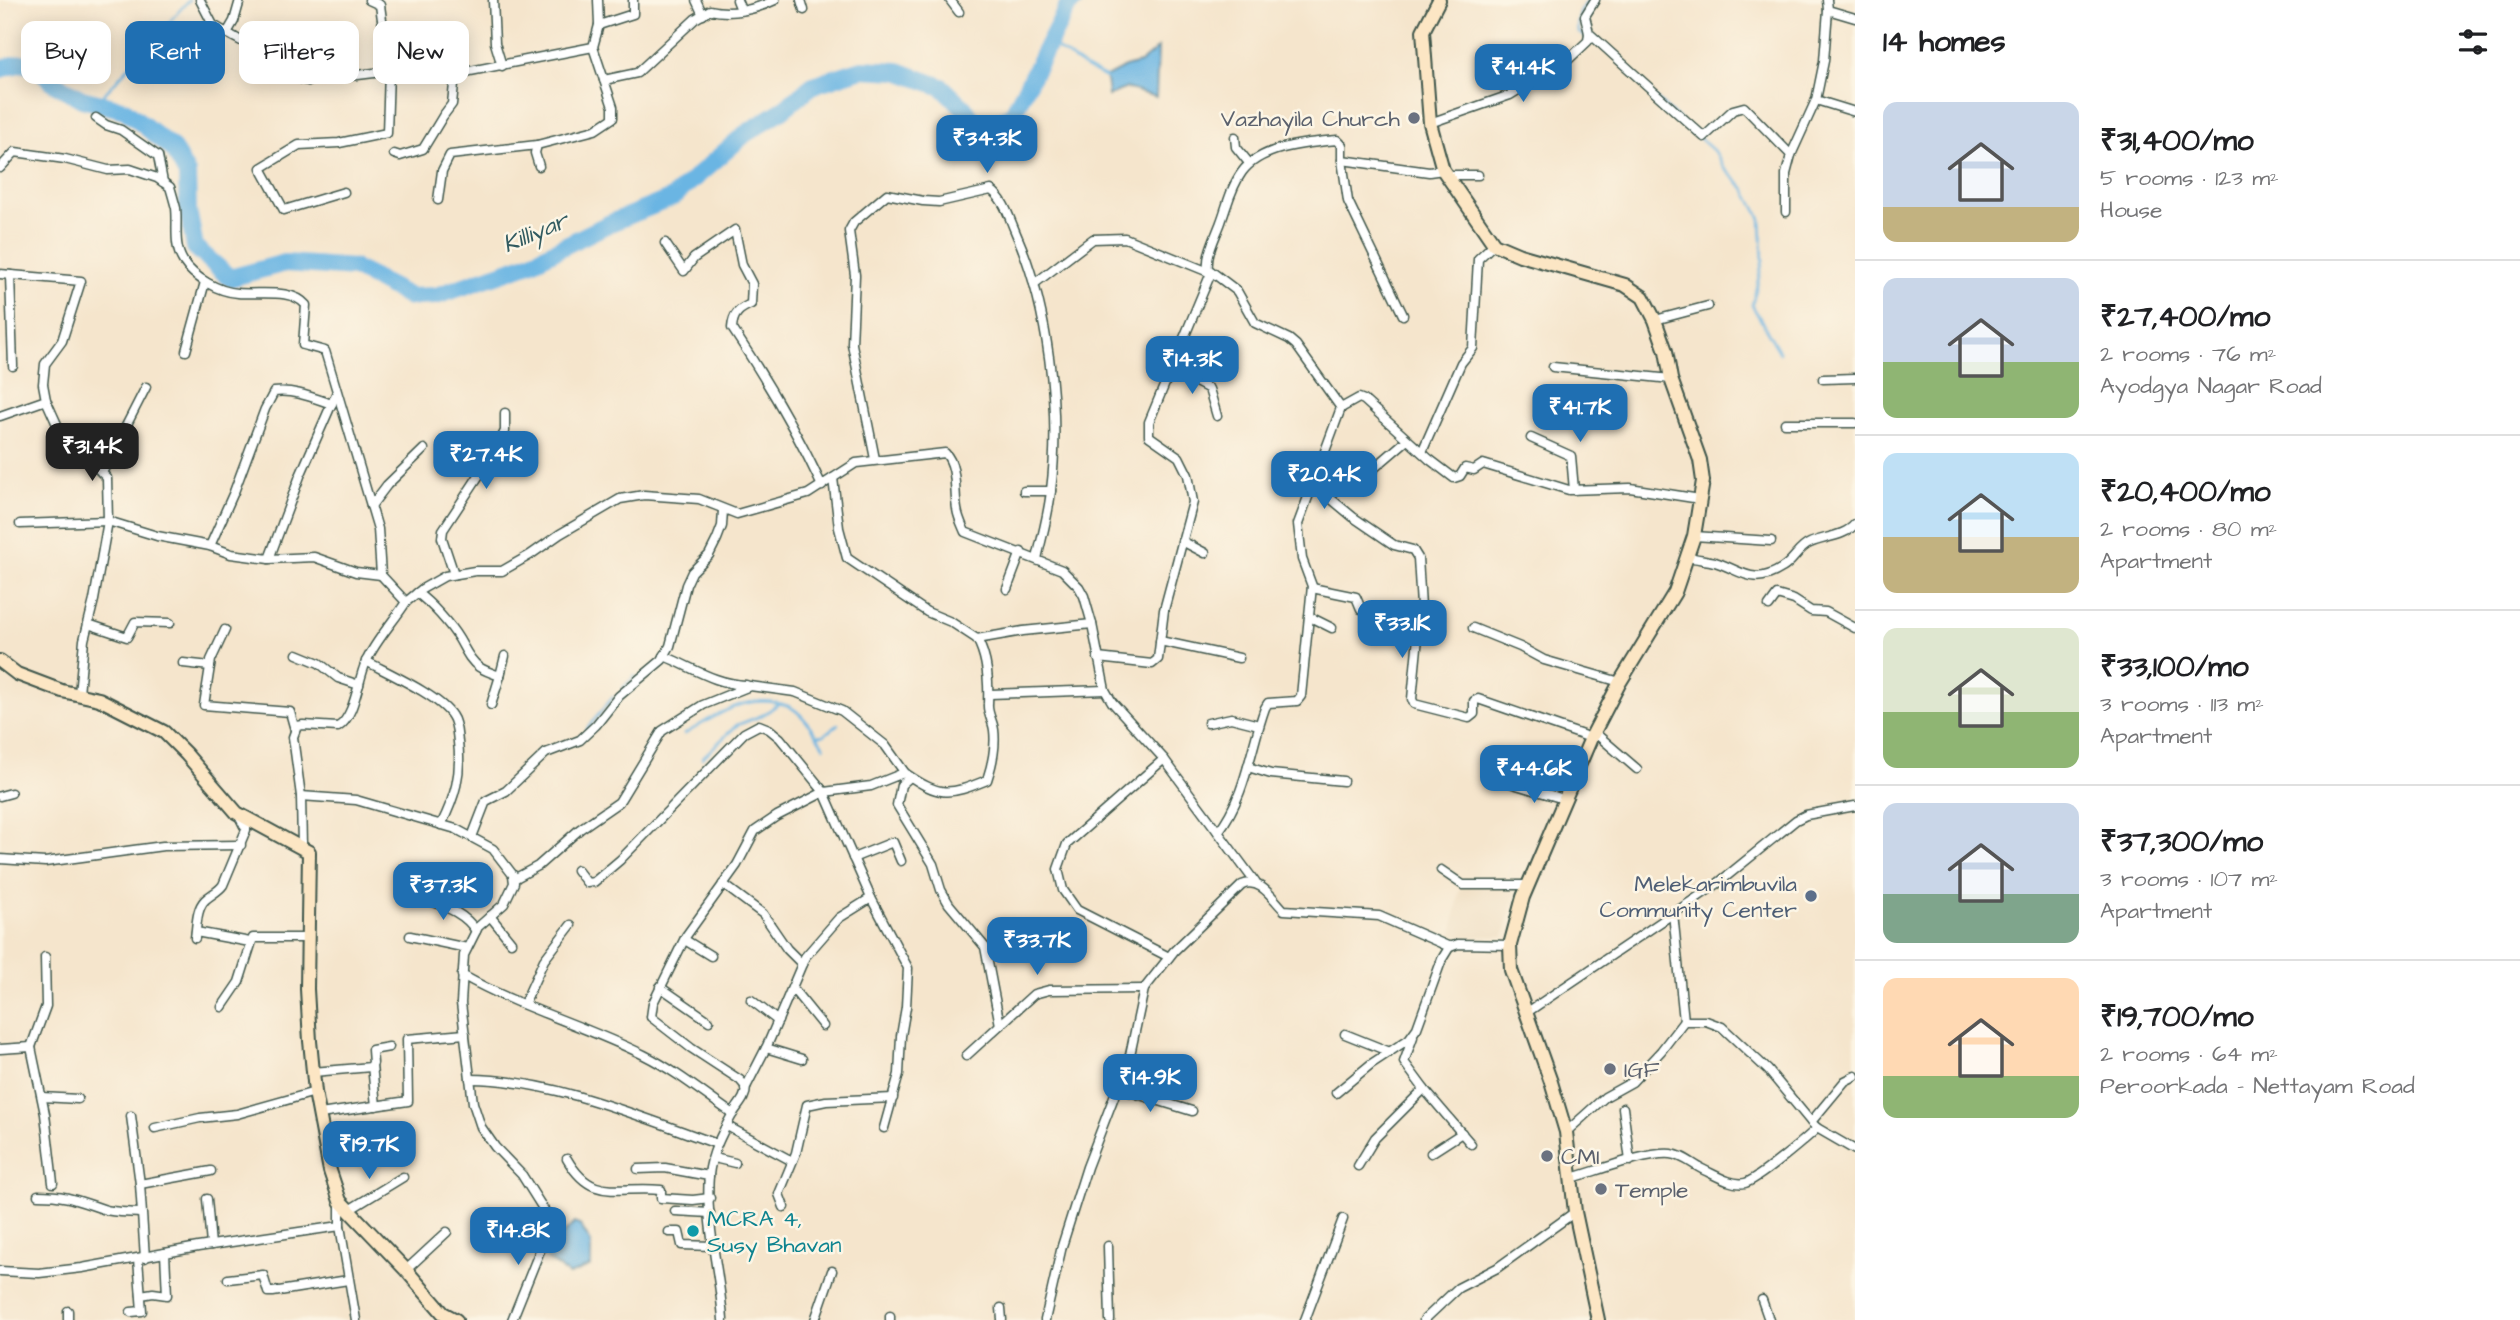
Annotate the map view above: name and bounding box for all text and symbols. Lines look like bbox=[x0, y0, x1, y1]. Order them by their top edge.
chip: Buy bbox=[21, 21, 111, 84]
chip: Rent bbox=[125, 21, 225, 84]
chip: Filters bbox=[239, 21, 359, 84]
chip: New bbox=[373, 21, 469, 84]
text: 14 homes bbox=[1883, 21, 2006, 63]
icon: filters bbox=[2454, 23, 2492, 61]
pin: ₹41.4K bbox=[1466, 44, 1580, 104]
text: ₹41.4K bbox=[1491, 51, 1555, 83]
place label: Vazhayila Church bbox=[1221, 103, 1401, 136]
marker: Vazhayila Church bbox=[1406, 110, 1422, 126]
pin: ₹34.3K bbox=[930, 116, 1044, 175]
text: ₹31,400/mo bbox=[2100, 120, 2254, 162]
text: ₹34.3K bbox=[952, 122, 1022, 154]
icon: home bbox=[1939, 130, 2023, 214]
text: 5 rooms · 123 m² bbox=[2100, 162, 2279, 194]
text: House bbox=[2100, 194, 2163, 226]
water label: Killiyar bbox=[497, 203, 576, 262]
text: ₹27,400/mo bbox=[2100, 296, 2270, 338]
icon: home bbox=[1939, 306, 2023, 390]
pin: ₹14.3K bbox=[1135, 336, 1249, 396]
text: 2 rooms · 76 m² bbox=[2100, 338, 2276, 370]
text: ₹14.3K bbox=[1162, 343, 1222, 375]
text: Ayodgya Nagar Road bbox=[2100, 370, 2322, 402]
pin: ₹41.7K bbox=[1523, 384, 1637, 444]
text: ₹41.7K bbox=[1548, 391, 1612, 423]
pin: ₹31.4K bbox=[35, 424, 149, 483]
text: ₹31.4K bbox=[62, 430, 122, 462]
pin: ₹27.4K bbox=[429, 432, 543, 491]
text: ₹27.4K bbox=[449, 438, 523, 470]
pin: ₹20.4K bbox=[1267, 452, 1381, 511]
text: ₹20.4K bbox=[1287, 458, 1361, 490]
text: ₹20,400/mo bbox=[2100, 471, 2271, 513]
icon: home bbox=[1939, 481, 2023, 565]
text: 2 rooms · 80 m² bbox=[2100, 513, 2277, 545]
text: Apartment bbox=[2100, 545, 2212, 577]
pin: ₹33.1K bbox=[1345, 600, 1459, 660]
text: ₹33.1K bbox=[1374, 607, 1430, 639]
text: ₹33,100/mo bbox=[2100, 646, 2249, 688]
icon: home bbox=[1939, 656, 2023, 740]
text: 3 rooms · 113 m² bbox=[2100, 688, 2264, 720]
text: Apartment bbox=[2100, 720, 2212, 752]
pin: ₹44.6K bbox=[1477, 746, 1591, 805]
text: ₹44.6K bbox=[1496, 752, 1572, 784]
text: ₹37,300/mo bbox=[2100, 821, 2263, 863]
icon: home bbox=[1939, 831, 2023, 915]
pin: ₹37.3K bbox=[386, 862, 500, 922]
text: 3 rooms · 107 m² bbox=[2100, 863, 2278, 895]
place label: Melekarimbuvila Community Center bbox=[1600, 868, 1797, 927]
text: ₹37.3K bbox=[409, 869, 477, 901]
marker: Melekarimbuvila Community Center bbox=[1803, 888, 1819, 904]
text: Apartment bbox=[2100, 895, 2212, 927]
pin: ₹33.7K bbox=[980, 918, 1094, 977]
text: ₹33.7K bbox=[1003, 924, 1071, 956]
text: ₹19,700/mo bbox=[2100, 996, 2254, 1038]
icon: home bbox=[1939, 1006, 2023, 1090]
text: 2 rooms · 64 m² bbox=[2100, 1038, 2278, 1070]
pin: ₹14.9K bbox=[1093, 1054, 1207, 1114]
place label: IGF bbox=[1624, 1054, 1659, 1086]
text: ₹14.9K bbox=[1119, 1061, 1181, 1093]
marker: IGF bbox=[1602, 1061, 1618, 1077]
text: Peroorkada - Nettayam Road bbox=[2100, 1070, 2415, 1102]
pin: ₹19.7K bbox=[312, 1122, 426, 1181]
text: ₹19.7K bbox=[339, 1128, 399, 1160]
place label: CMI bbox=[1561, 1141, 1600, 1173]
marker: CMI bbox=[1539, 1148, 1555, 1164]
place label: Temple bbox=[1615, 1174, 1689, 1206]
marker: Temple bbox=[1593, 1181, 1609, 1197]
place label: MCRA 4, Susy Bhavan bbox=[707, 1203, 841, 1262]
pin: ₹14.8K bbox=[461, 1208, 575, 1267]
text: ₹14.8K bbox=[486, 1214, 550, 1246]
marker: MCRA 4, Susy Bhavan bbox=[685, 1223, 701, 1239]

